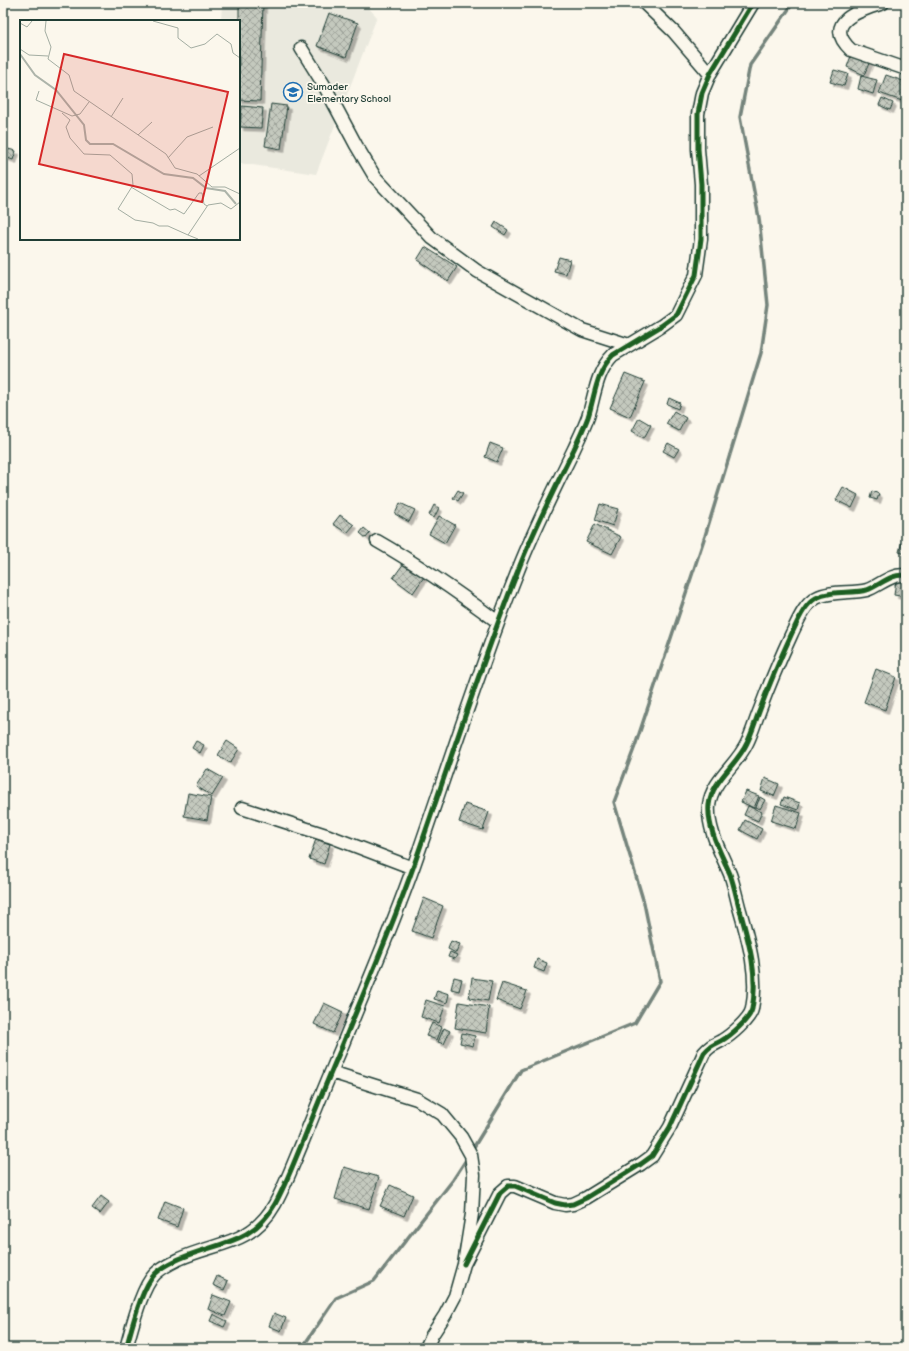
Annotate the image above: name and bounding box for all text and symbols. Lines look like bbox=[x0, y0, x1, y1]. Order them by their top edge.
inset map bbox=[20, 20, 240, 240]
school or university icon: Sumader Elementary School bbox=[282, 81, 304, 103]
place label: Sumader Elementary School bbox=[307, 81, 391, 105]

